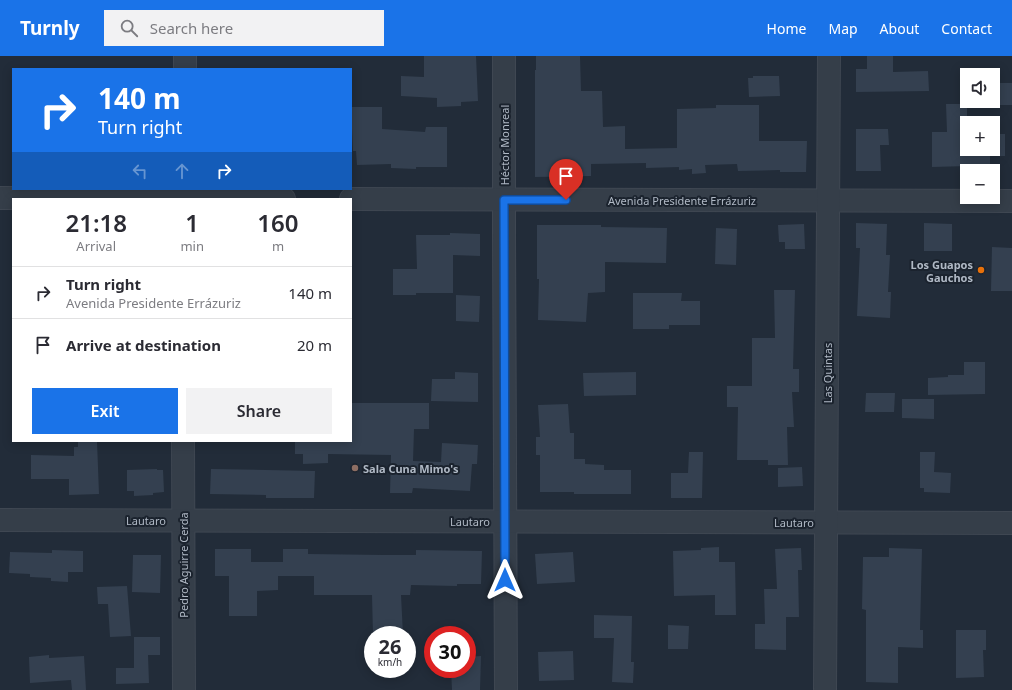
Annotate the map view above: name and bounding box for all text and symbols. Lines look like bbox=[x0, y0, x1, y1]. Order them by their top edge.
search box bbox=[104, 10, 384, 46]
text: Turnly bbox=[20, 15, 80, 41]
icon: search bbox=[118, 17, 140, 39]
text: Search here bbox=[150, 18, 233, 38]
text: Home bbox=[767, 19, 806, 38]
text: Map bbox=[828, 19, 858, 38]
text: About bbox=[880, 19, 919, 38]
text: Contact bbox=[941, 19, 992, 38]
map controls bbox=[960, 68, 1000, 204]
button: sound bbox=[960, 68, 1000, 108]
text: 140 m bbox=[98, 79, 181, 117]
icon: right bbox=[32, 84, 84, 136]
street label: Héctor Monreal bbox=[497, 105, 512, 185]
text: Turn right bbox=[98, 115, 182, 139]
button: + bbox=[960, 116, 1000, 156]
pin bbox=[549, 159, 583, 200]
icon: left bbox=[129, 160, 151, 182]
icon: ahead bbox=[171, 160, 193, 182]
icon: right bbox=[213, 160, 235, 182]
button: − bbox=[960, 164, 1000, 204]
icon: arrive bbox=[555, 165, 577, 187]
street label: Avenida Presidente Errázuriz bbox=[608, 193, 756, 208]
text: 21:18 bbox=[65, 206, 127, 239]
text: 1 bbox=[185, 206, 199, 239]
text: 160 bbox=[257, 206, 299, 239]
text: Arrival bbox=[76, 237, 116, 255]
text: min bbox=[180, 237, 204, 255]
text: m bbox=[272, 237, 284, 255]
place label: Los Guapos Gauchos bbox=[911, 257, 973, 285]
marker: Los Guapos Gauchos bbox=[976, 265, 986, 275]
text: Turn right bbox=[66, 274, 141, 294]
icon: right bbox=[32, 282, 54, 304]
text: 140 m bbox=[288, 283, 332, 303]
text: Avenida Presidente Errázuriz bbox=[66, 294, 241, 312]
icon: arrive bbox=[32, 334, 54, 356]
text: Arrive at destination bbox=[66, 335, 221, 355]
text: 20 m bbox=[297, 335, 332, 355]
street label: Las Quintas bbox=[820, 343, 835, 403]
button: Exit bbox=[32, 388, 178, 434]
button: Share bbox=[186, 388, 332, 434]
place label: Sala Cuna Mimo's bbox=[363, 461, 459, 476]
marker: Sala Cuna Mimo's bbox=[350, 463, 360, 473]
street label: Pedro Aguirre Cerda bbox=[176, 512, 191, 618]
street label: Lautaro bbox=[126, 513, 166, 528]
street label: Lautaro bbox=[450, 514, 490, 529]
street label: Lautaro bbox=[774, 515, 814, 530]
position arrow bbox=[484, 559, 526, 601]
speed limit sign: 30 bbox=[424, 626, 476, 678]
text: 26 bbox=[379, 633, 401, 660]
text: km/h bbox=[378, 655, 402, 669]

